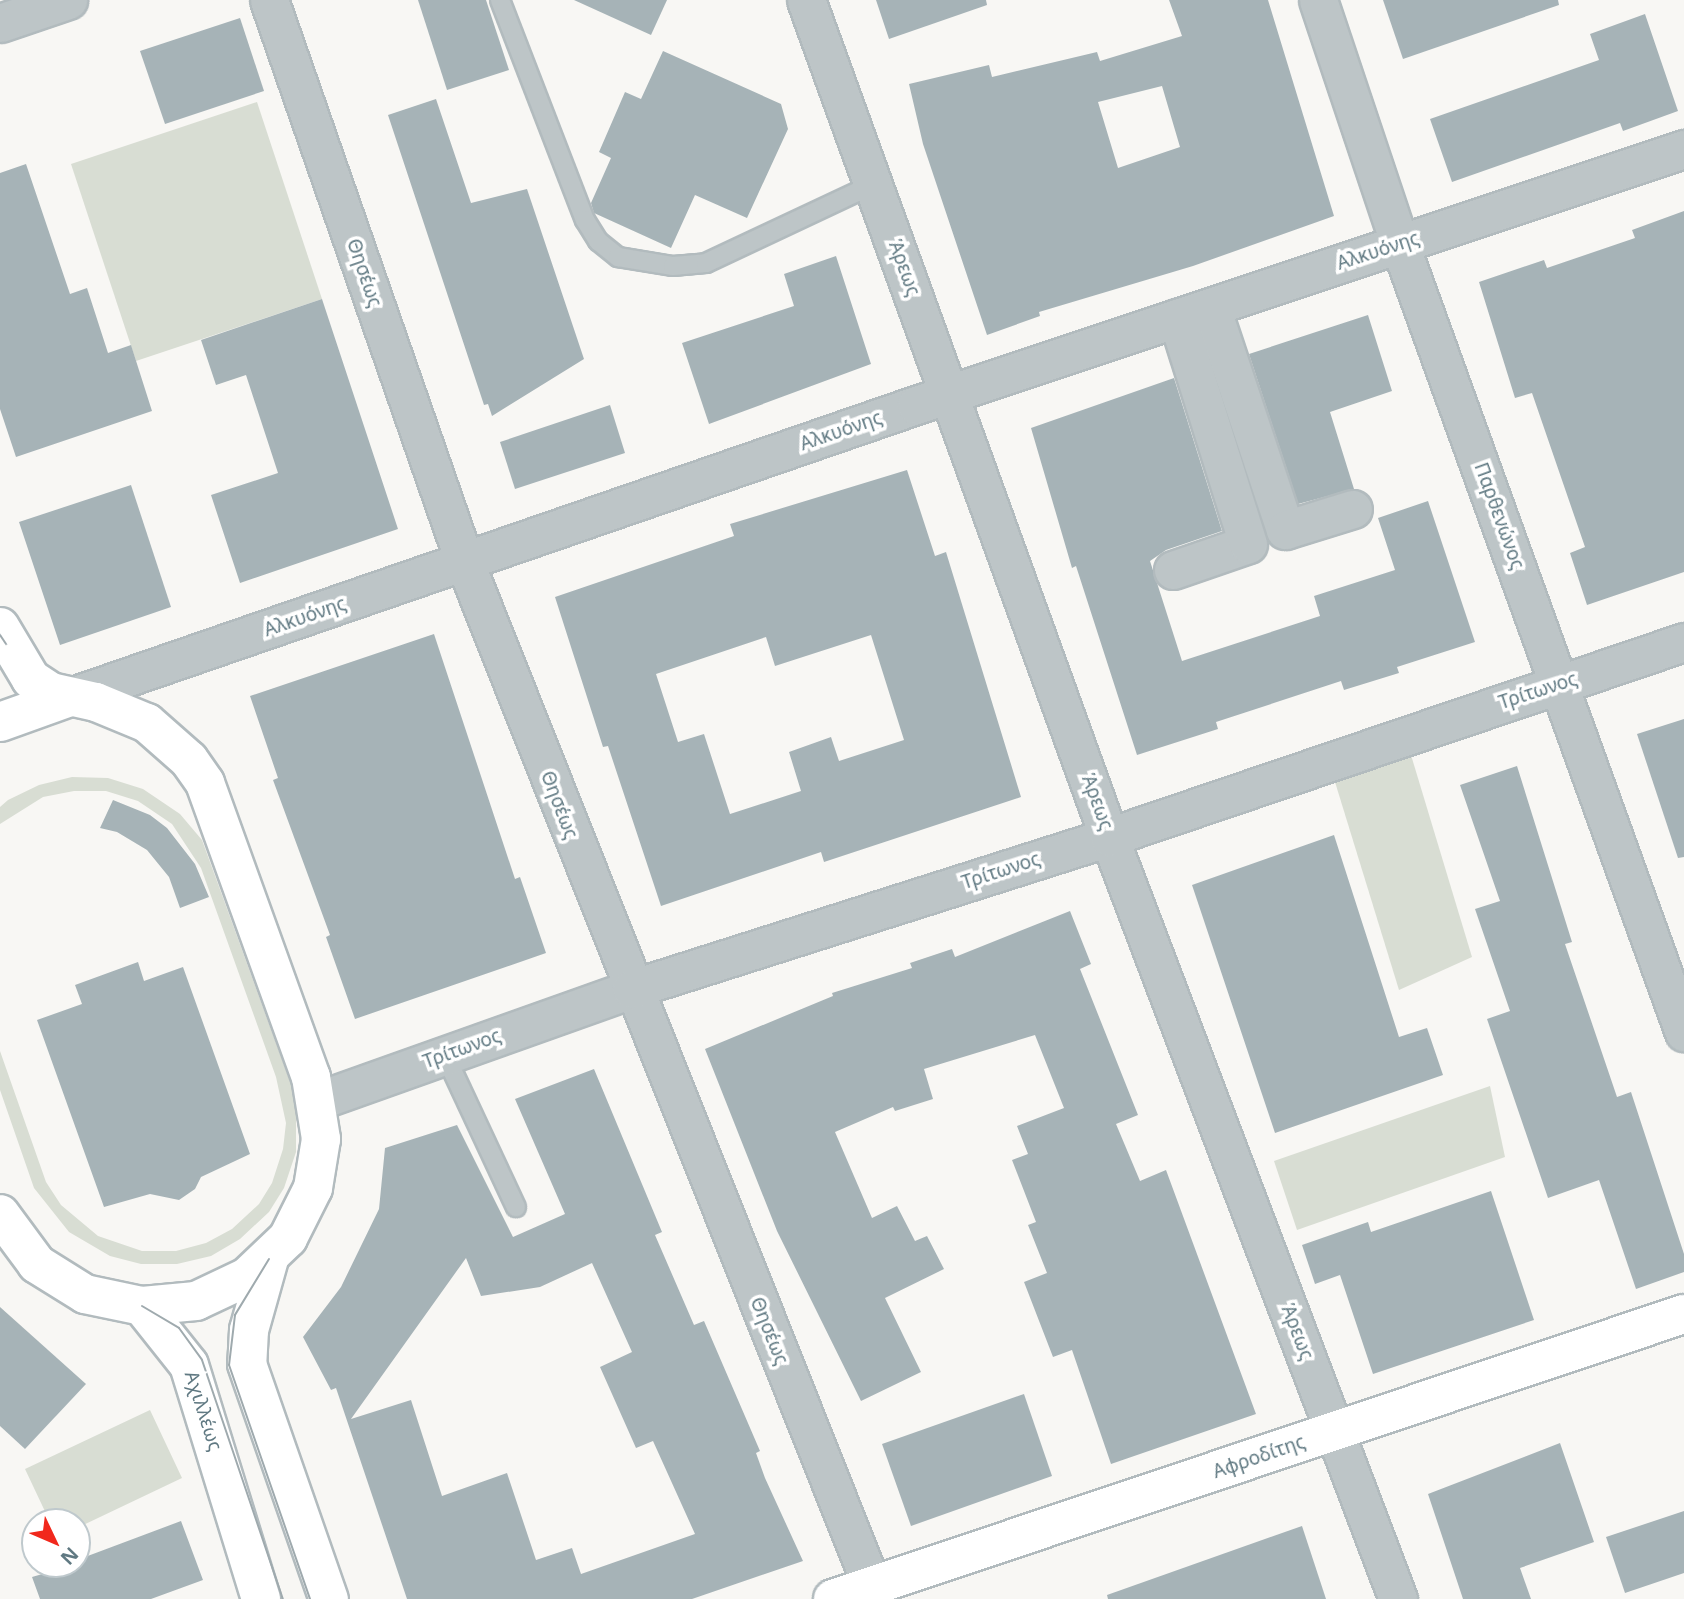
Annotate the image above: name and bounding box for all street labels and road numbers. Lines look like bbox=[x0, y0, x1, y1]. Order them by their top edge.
street label: Αλκυόνης bbox=[1334, 227, 1422, 275]
street label: Θησέως bbox=[342, 236, 386, 310]
street label: Άρεως bbox=[883, 237, 925, 299]
street label: Αλκυόνης bbox=[797, 406, 885, 456]
street label: Παρθενώνος bbox=[1469, 460, 1529, 572]
street label: Αλκυόνης bbox=[261, 592, 349, 642]
street label: Τρίτωνος bbox=[1496, 668, 1580, 714]
street label: Θησέως bbox=[536, 768, 582, 842]
street label: Άρεως bbox=[1076, 771, 1118, 833]
street label: Τρίτωνος bbox=[959, 848, 1043, 894]
street label: Τρίτωνος bbox=[420, 1024, 504, 1074]
street label: Θησέως bbox=[745, 1294, 793, 1368]
street label: Άρεως bbox=[1276, 1301, 1318, 1363]
street label: Αχιλλέως bbox=[179, 1368, 227, 1454]
street label: Αφροδίτης bbox=[1210, 1431, 1308, 1483]

